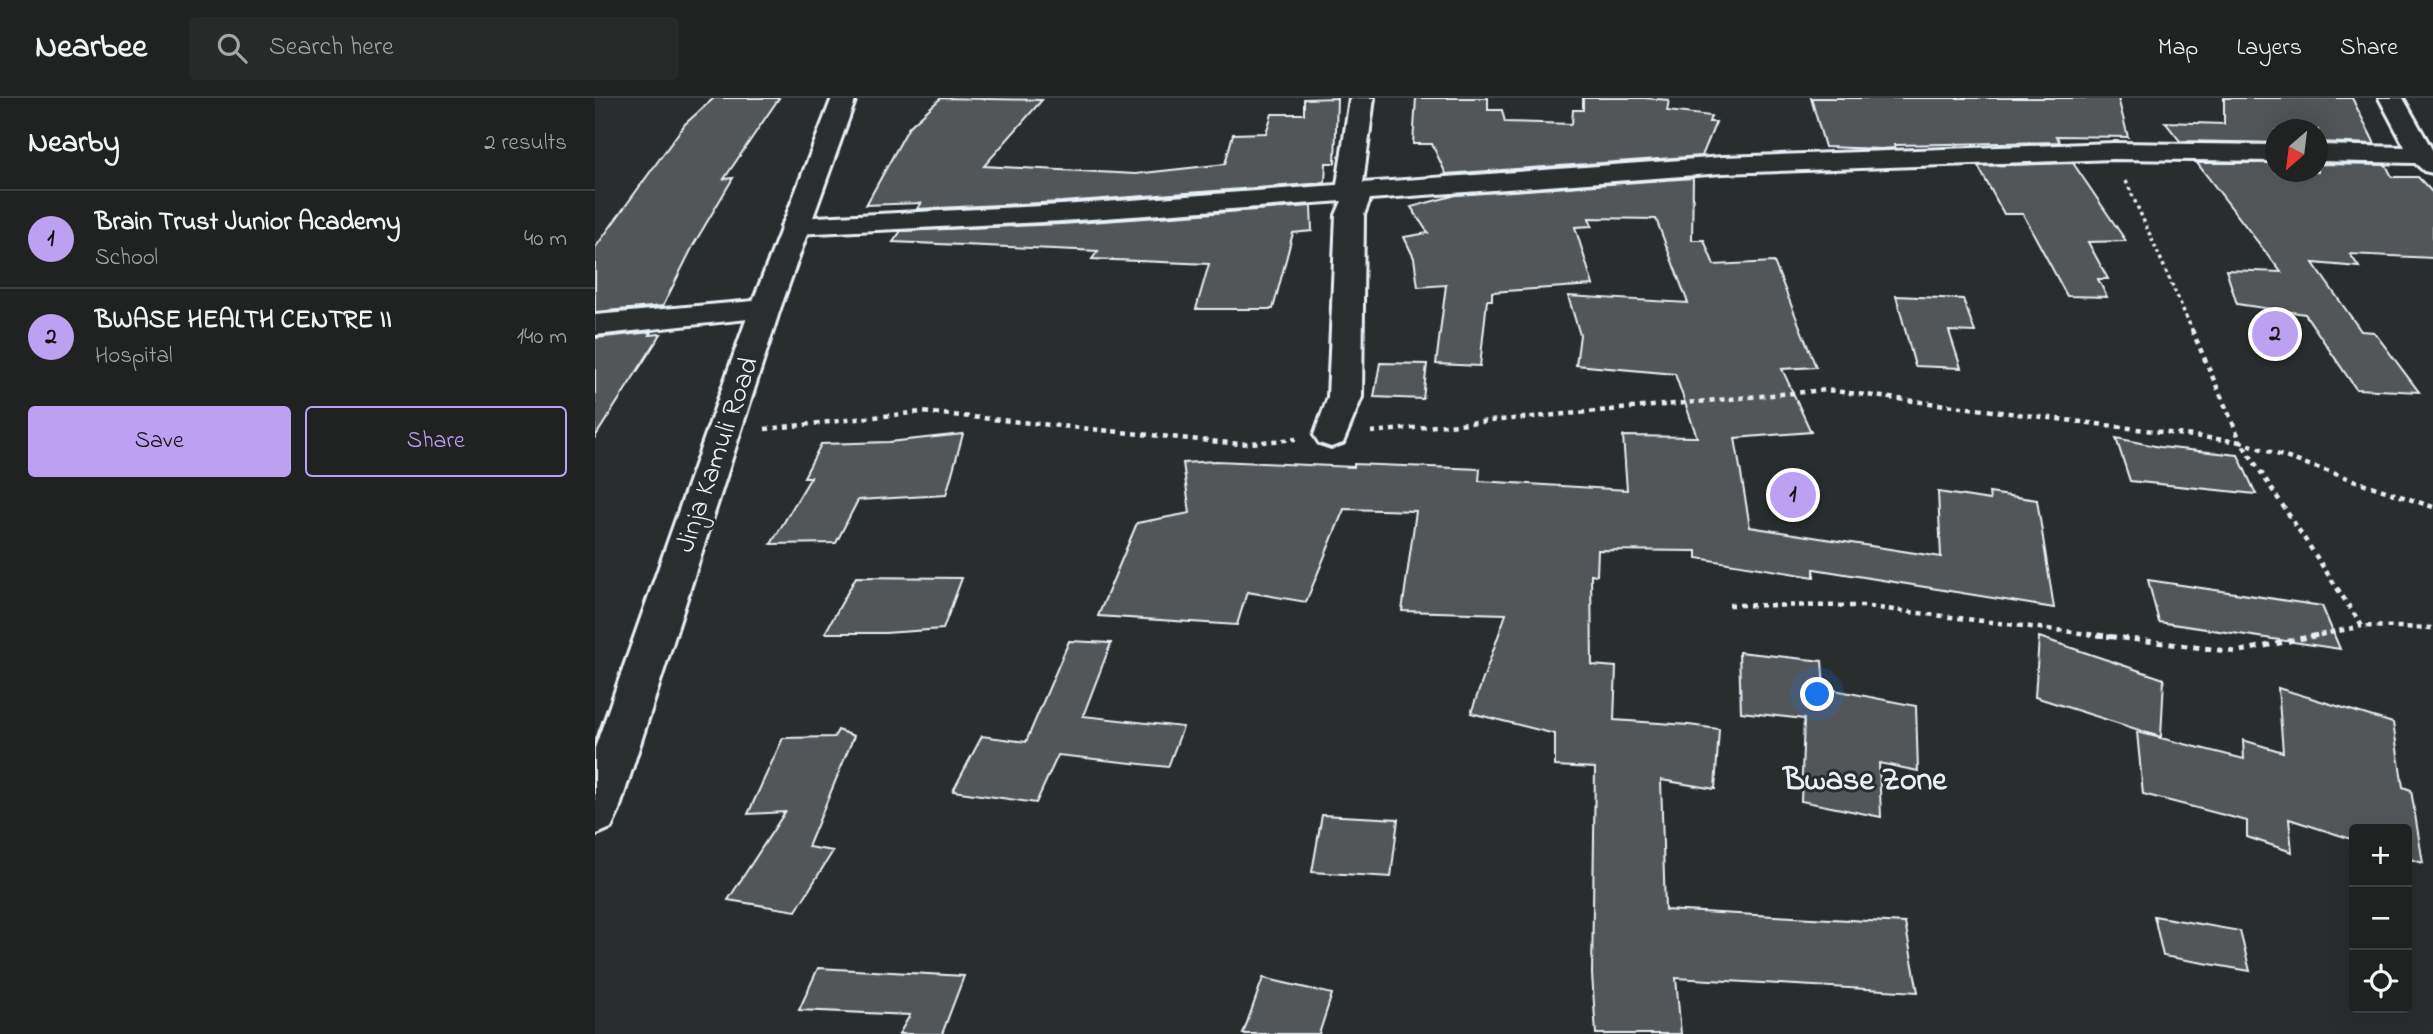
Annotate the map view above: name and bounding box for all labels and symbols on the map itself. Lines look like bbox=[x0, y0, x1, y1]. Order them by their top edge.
north arrow bbox=[2265, 119, 2328, 182]
pin: 2 bbox=[2252, 308, 2298, 360]
street label: Jinja Kamuli Road bbox=[666, 352, 771, 558]
pin: 1 bbox=[1770, 469, 1816, 521]
your location bbox=[1800, 677, 1834, 711]
district label: Bwase Zone bbox=[1781, 758, 1948, 805]

